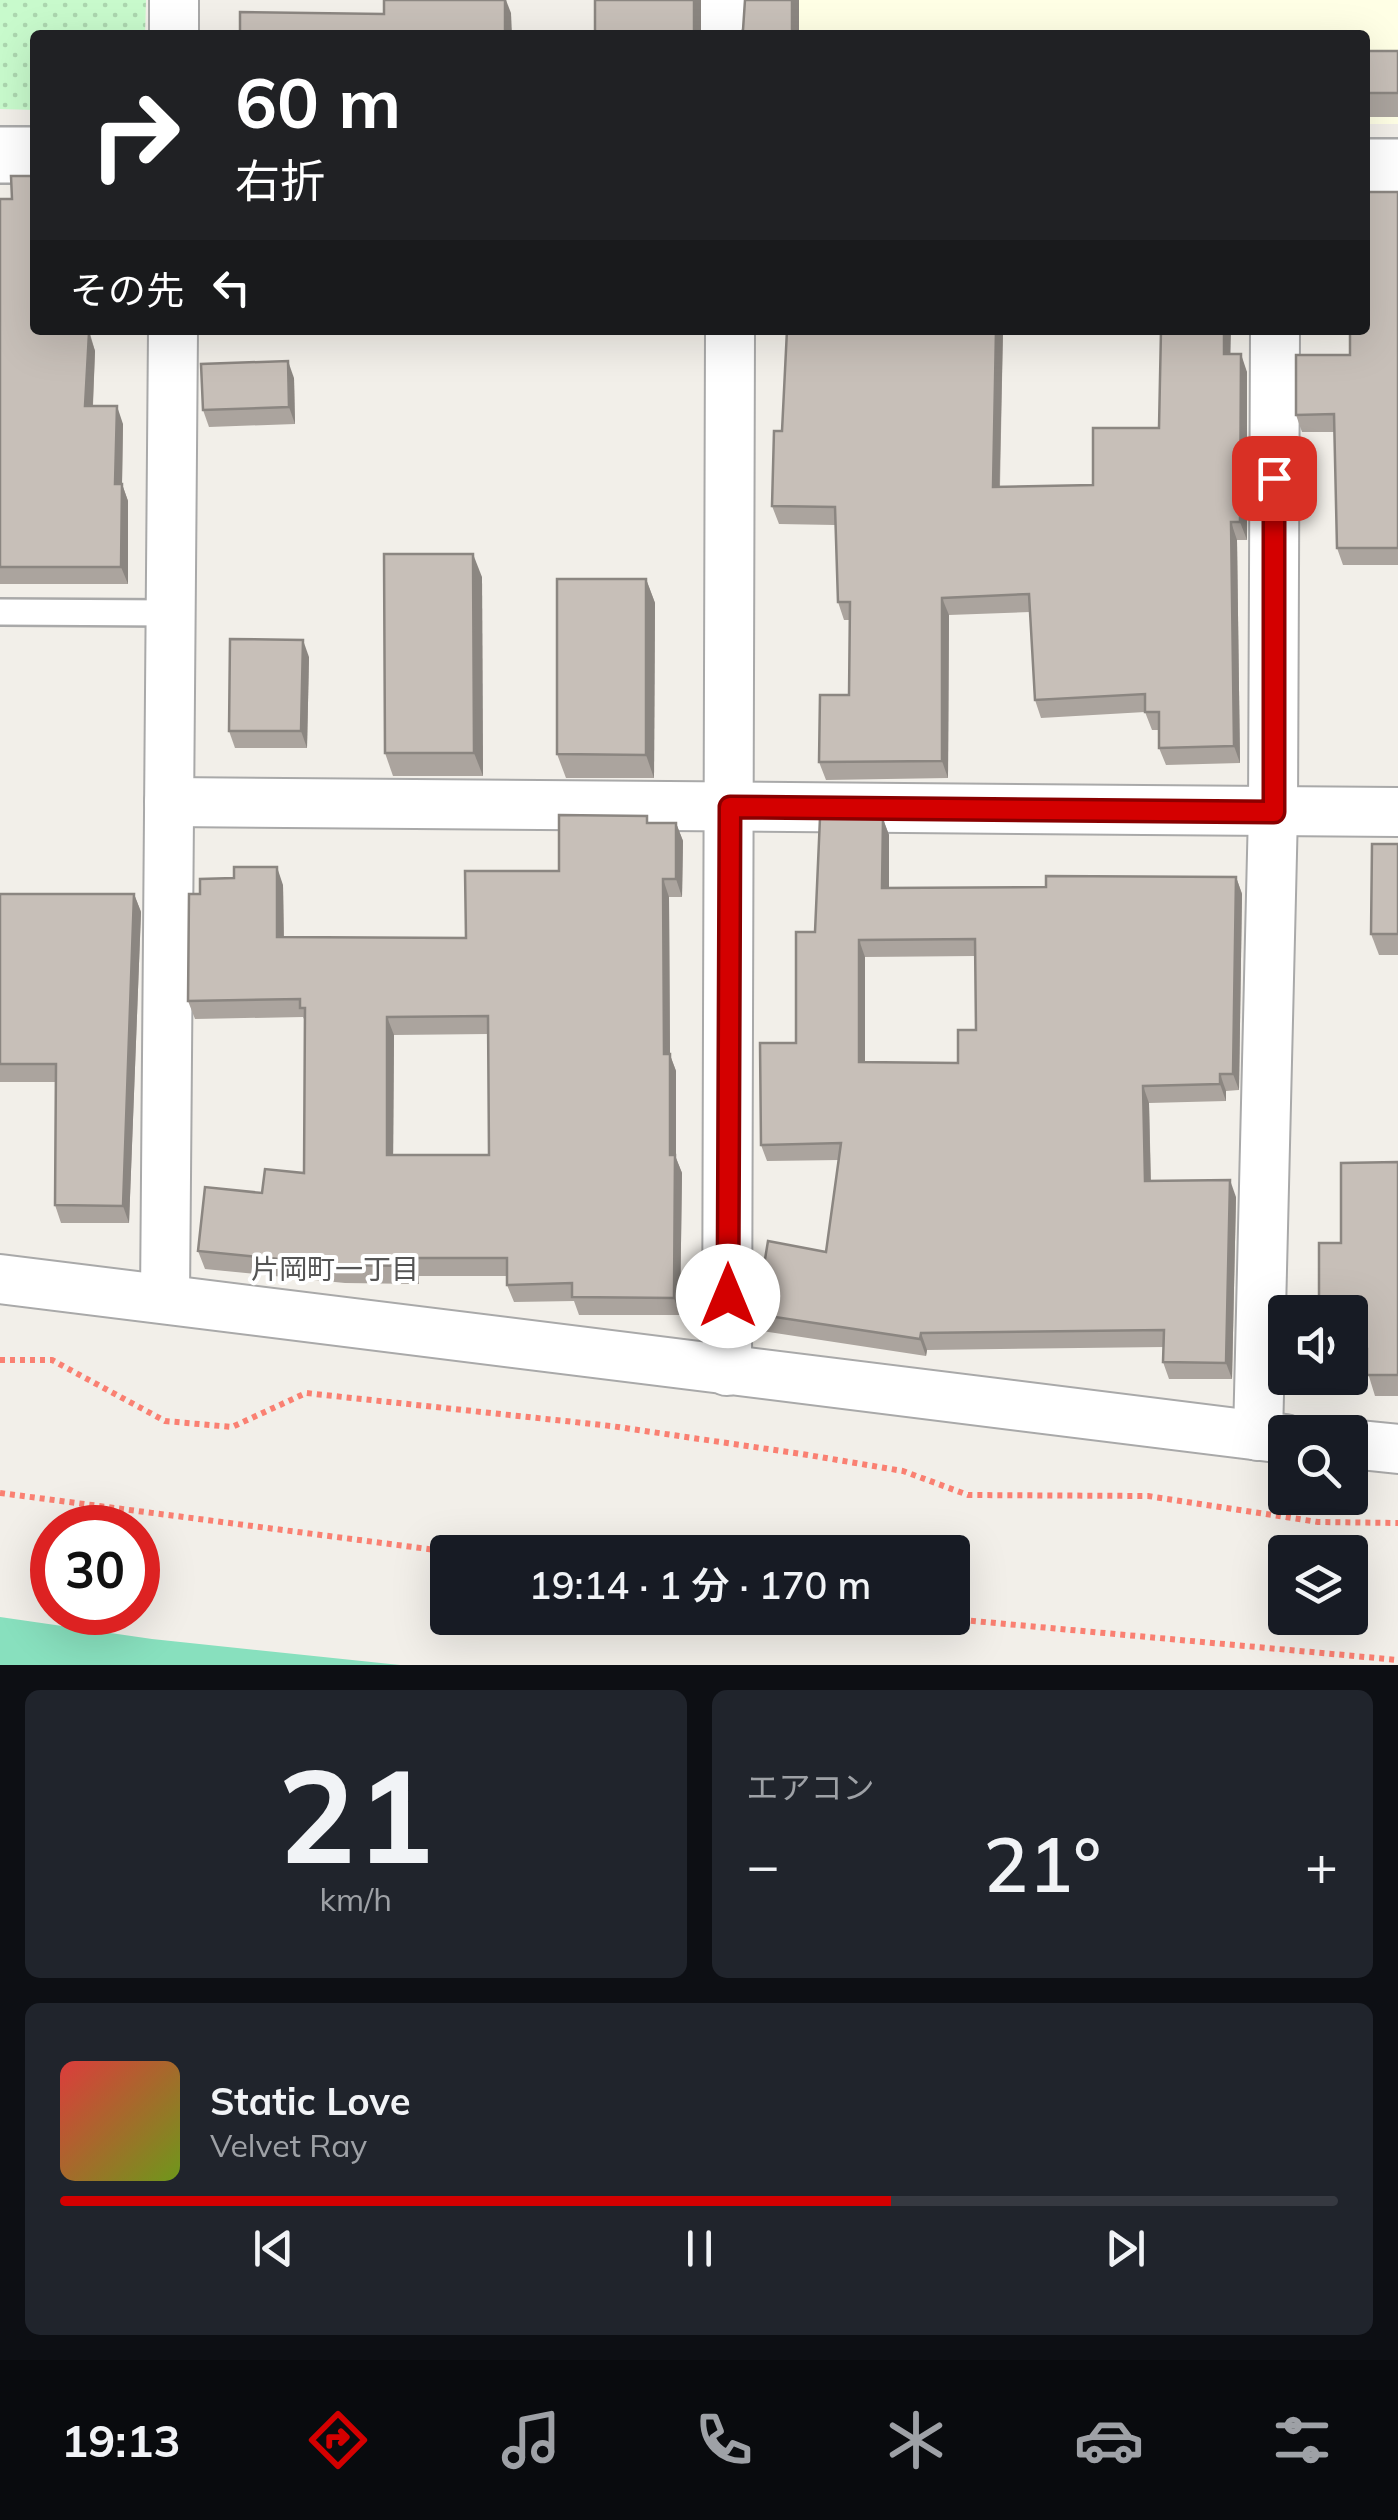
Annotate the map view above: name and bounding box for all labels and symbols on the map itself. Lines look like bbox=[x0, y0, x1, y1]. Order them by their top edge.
pin bbox=[1232, 436, 1317, 521]
position arrow bbox=[676, 1244, 780, 1348]
district label: 片岡町一丁目 bbox=[251, 1251, 419, 1286]
speed limit sign: 30 bbox=[30, 1505, 160, 1635]

